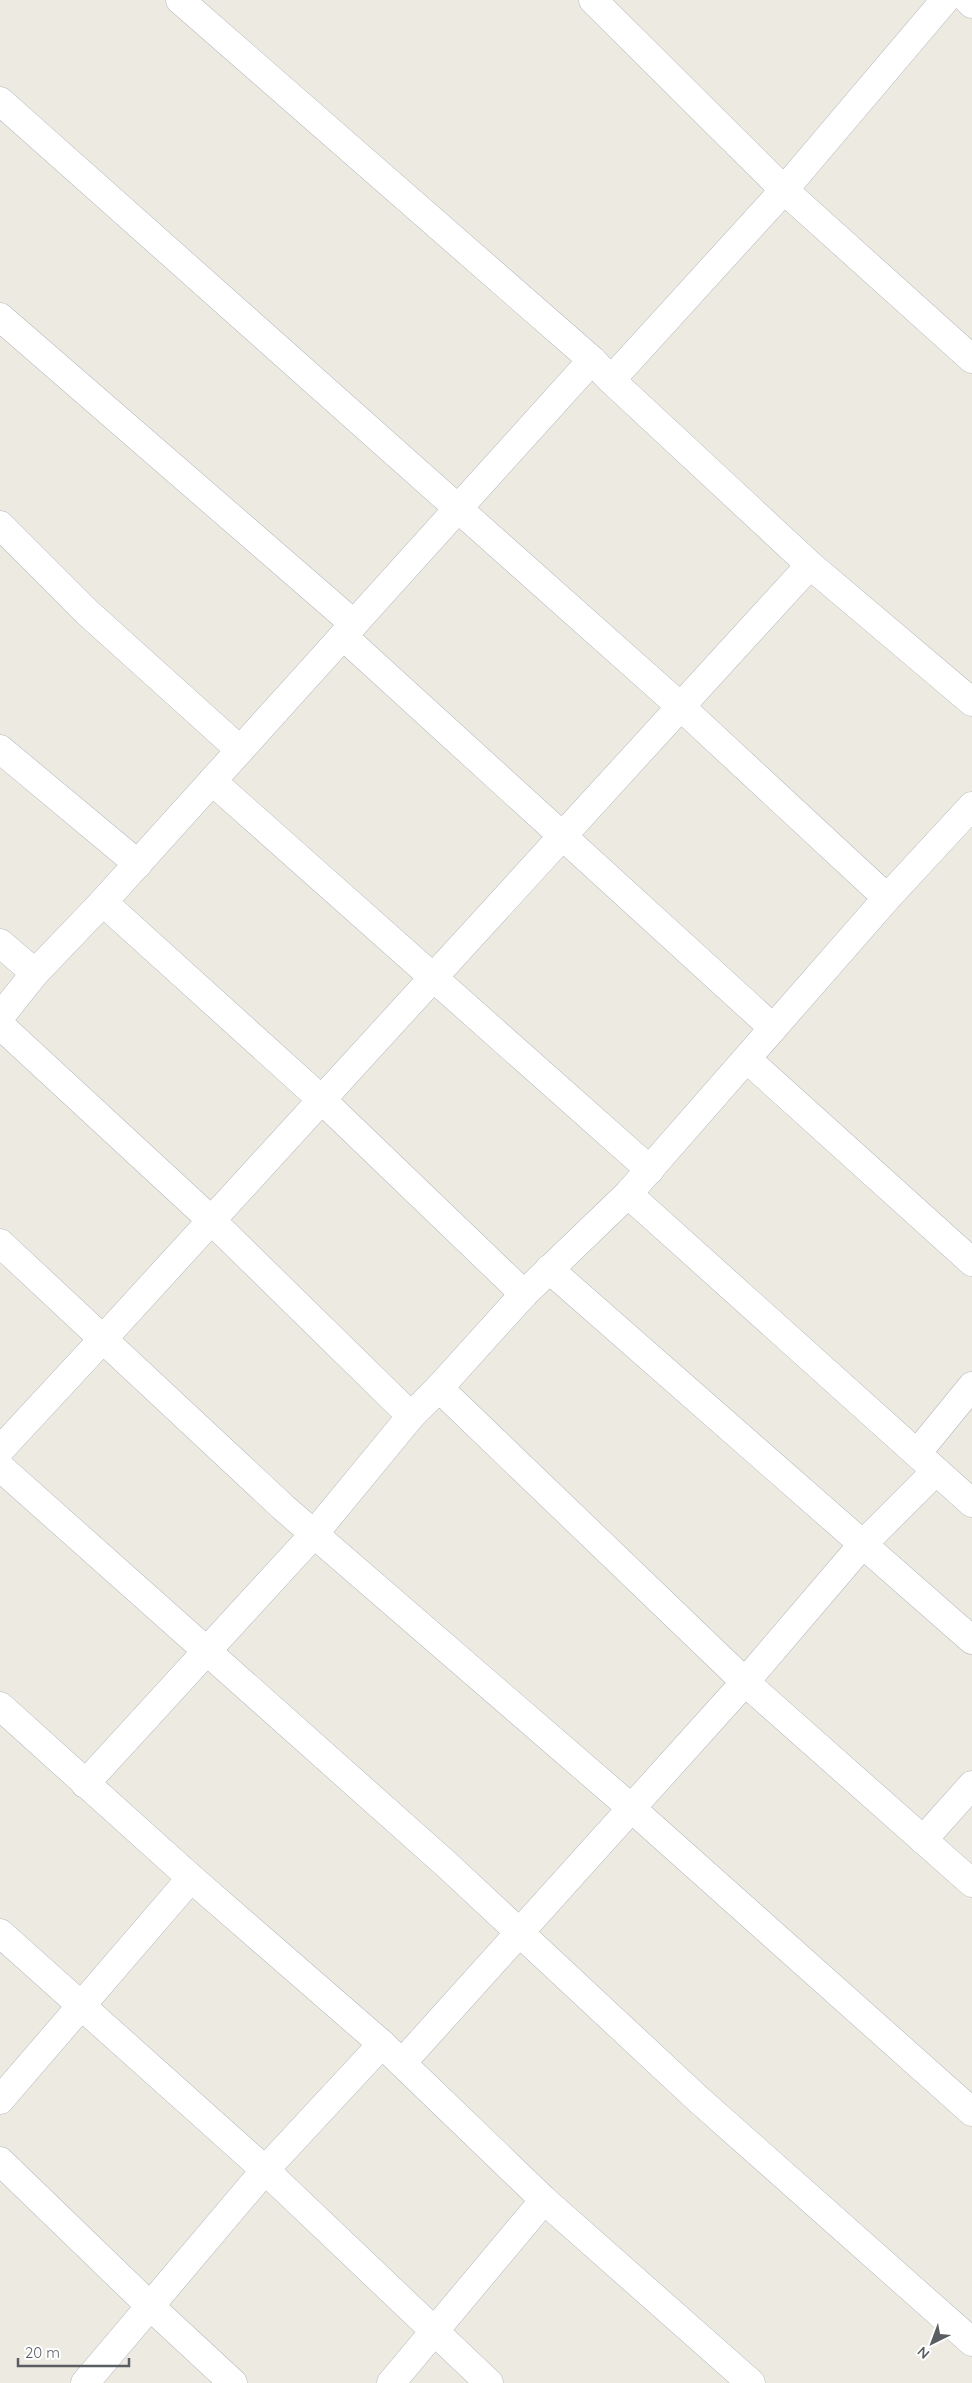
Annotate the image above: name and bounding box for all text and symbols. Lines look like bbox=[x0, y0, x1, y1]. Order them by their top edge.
north arrow bbox=[907, 2318, 957, 2368]
scale bar bbox=[18, 2336, 129, 2368]
text: 20 m bbox=[25, 2343, 60, 2362]
text: N bbox=[913, 2343, 933, 2363]

